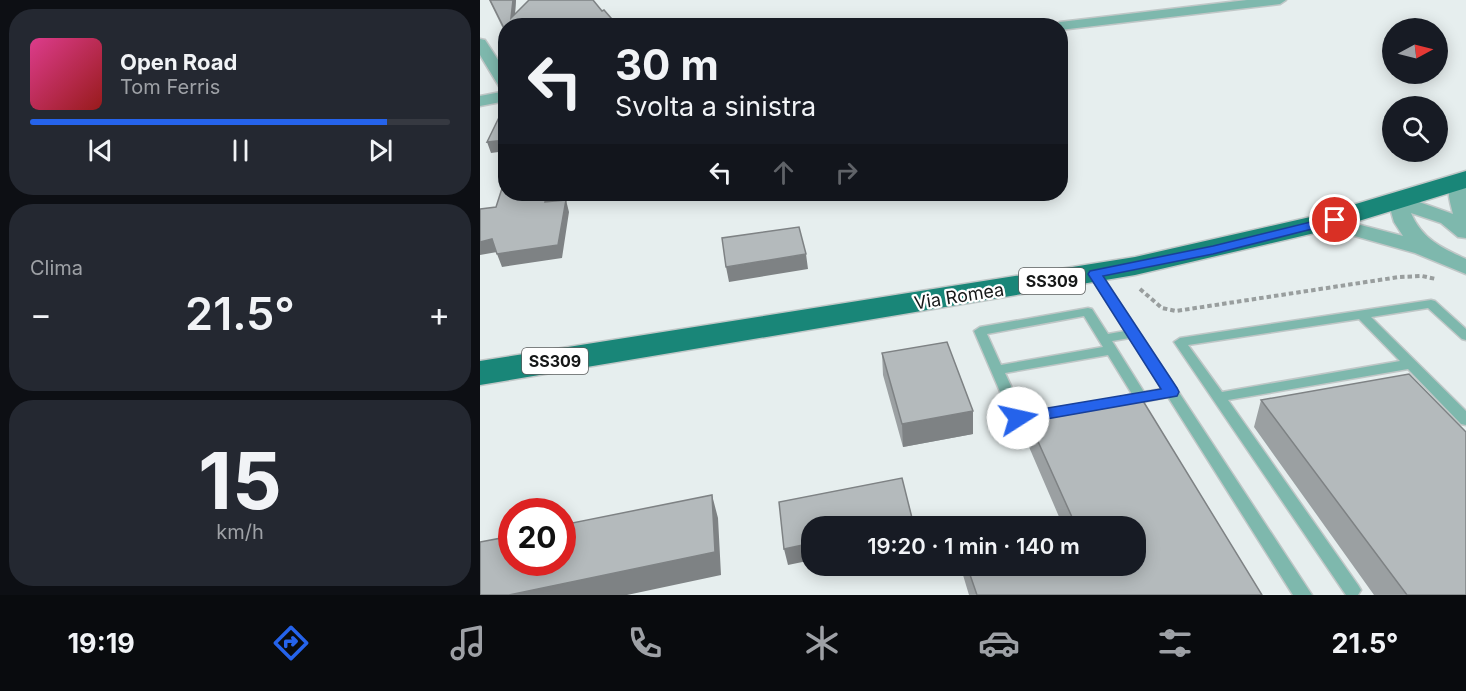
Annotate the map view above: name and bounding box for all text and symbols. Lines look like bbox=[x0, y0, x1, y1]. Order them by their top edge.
north arrow bbox=[1382, 18, 1448, 84]
map controls bbox=[1382, 18, 1448, 162]
text: 30 m bbox=[615, 39, 719, 90]
icon: left bbox=[516, 42, 594, 120]
text: Open Road bbox=[120, 49, 237, 75]
text: Tom Ferris bbox=[120, 75, 220, 99]
text: Svolta a sinistra bbox=[615, 90, 816, 123]
button: search bbox=[1382, 96, 1448, 162]
icon: previous bbox=[84, 134, 117, 167]
icon: pause bbox=[224, 134, 257, 167]
icon: next bbox=[364, 134, 397, 167]
icon: left bbox=[704, 156, 737, 189]
icon: ahead bbox=[767, 156, 800, 189]
icon: right bbox=[830, 156, 863, 189]
pin bbox=[1309, 194, 1360, 245]
icon: arrive bbox=[1318, 203, 1351, 236]
text: Clima bbox=[30, 256, 83, 280]
road number: SS309 bbox=[1019, 268, 1085, 294]
street label: Via Romea bbox=[913, 279, 1005, 313]
text: 21.5° bbox=[185, 286, 295, 341]
text: − bbox=[30, 294, 52, 334]
text: + bbox=[428, 294, 450, 334]
road number: SS309 bbox=[522, 348, 588, 374]
position arrow bbox=[986, 386, 1050, 450]
text: 15 bbox=[198, 433, 282, 528]
speed limit sign: 20 bbox=[498, 498, 576, 576]
text: km/h bbox=[216, 520, 264, 544]
text: 19:20 · 1 min · 140 m bbox=[867, 533, 1080, 559]
icon: directions bbox=[270, 622, 312, 664]
icon: music bbox=[447, 622, 489, 664]
icon: phone bbox=[624, 622, 666, 664]
icon: climate bbox=[801, 622, 843, 664]
icon: car bbox=[978, 622, 1020, 664]
icon: filters bbox=[1154, 622, 1196, 664]
text: 19:19 bbox=[67, 627, 135, 660]
text: 21.5° bbox=[1331, 627, 1398, 660]

